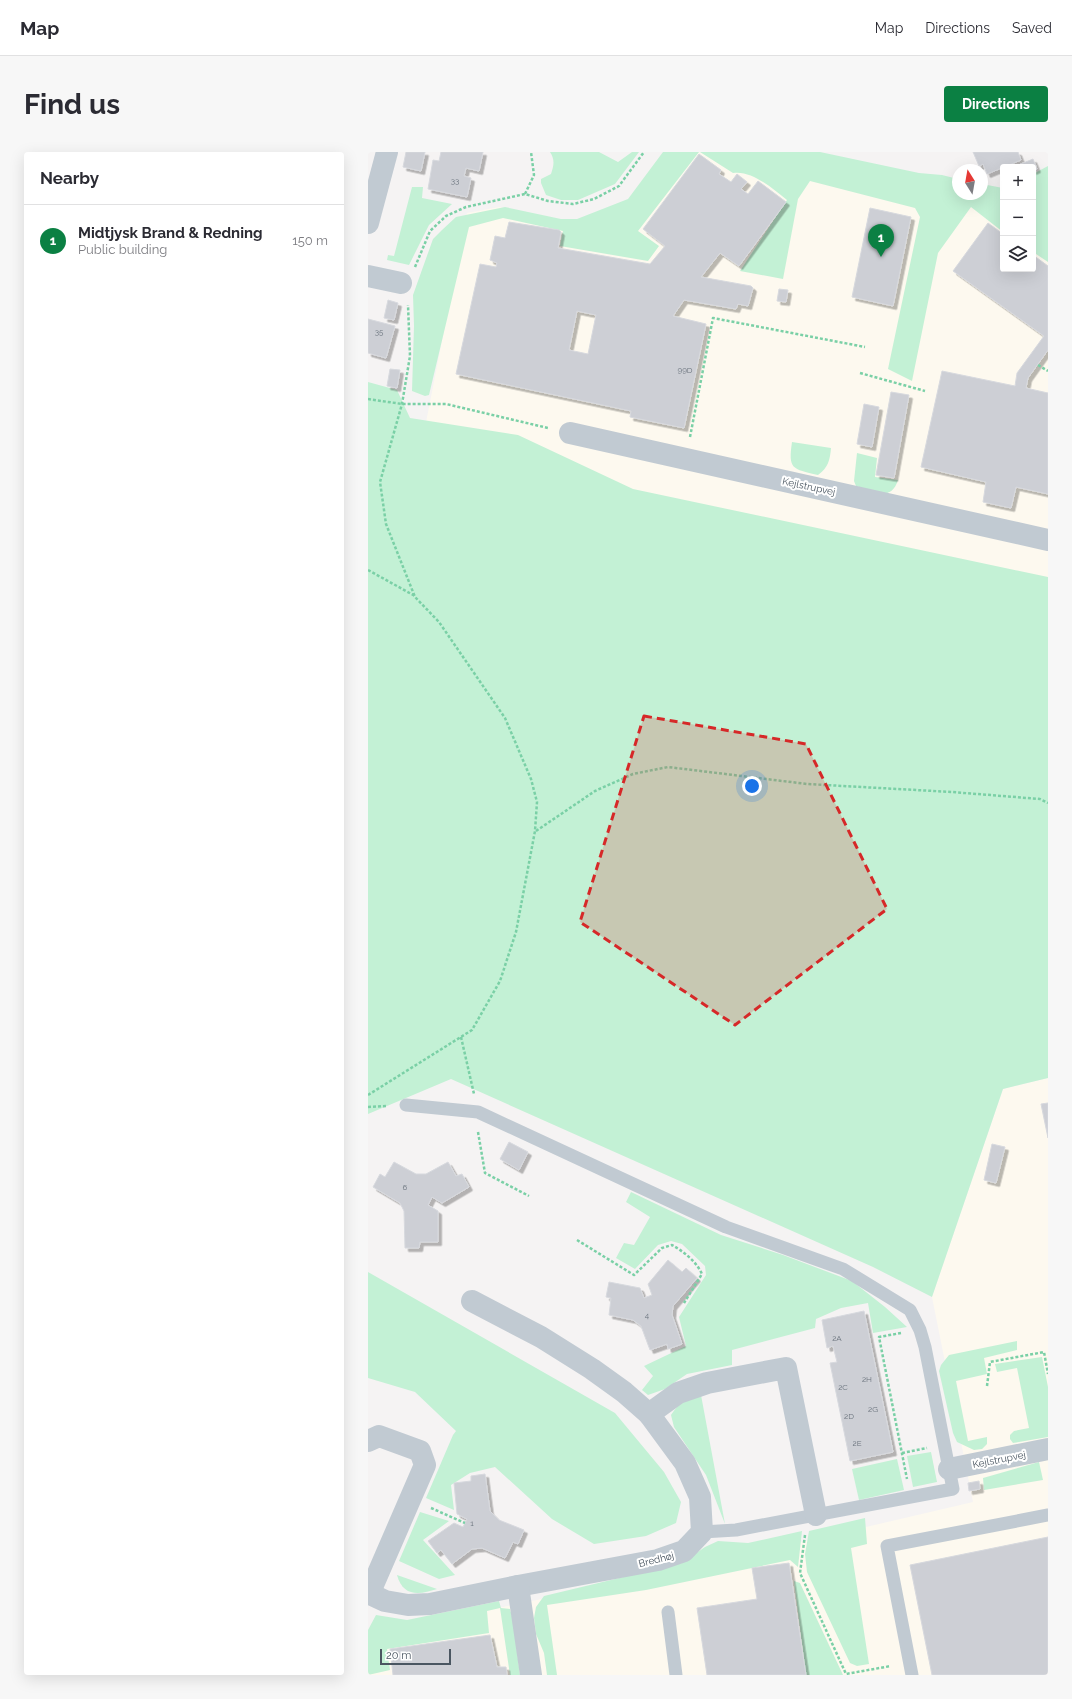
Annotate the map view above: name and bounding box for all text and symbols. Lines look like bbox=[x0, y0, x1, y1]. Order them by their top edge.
text: Map bbox=[20, 17, 59, 39]
text: Map bbox=[875, 20, 903, 36]
text: Directions bbox=[925, 20, 990, 36]
text: Saved bbox=[1012, 20, 1052, 36]
button: Directions bbox=[944, 86, 1048, 122]
text: Find us bbox=[24, 88, 120, 121]
north arrow bbox=[952, 164, 988, 200]
map controls bbox=[1000, 164, 1036, 272]
button: + bbox=[1000, 164, 1036, 200]
text: Nearby bbox=[40, 168, 99, 188]
house number: 33 bbox=[451, 176, 459, 186]
button: − bbox=[1000, 200, 1036, 236]
text: Midtjysk Brand & Redning bbox=[78, 224, 263, 242]
pin: 1 bbox=[868, 224, 894, 257]
text: 1 bbox=[50, 233, 56, 248]
text: 150 m bbox=[292, 233, 328, 248]
button: layers bbox=[1000, 236, 1036, 272]
text: Public building bbox=[78, 242, 167, 257]
house number: 35 bbox=[375, 327, 384, 337]
house number: 99D bbox=[677, 365, 693, 375]
street label: Kejlstrupvej bbox=[781, 476, 836, 497]
your location bbox=[742, 776, 762, 796]
house number: 6 bbox=[403, 1182, 408, 1192]
house number: 4 bbox=[645, 1310, 650, 1320]
house number: 2A bbox=[832, 1333, 842, 1343]
house number: 2H bbox=[862, 1374, 872, 1384]
house number: 2C bbox=[838, 1382, 848, 1392]
house number: 2G bbox=[868, 1404, 878, 1414]
house number: 2D bbox=[844, 1411, 854, 1421]
house number: 2E bbox=[852, 1438, 862, 1448]
street label: Kejlstrupvej bbox=[972, 1449, 1027, 1470]
house number: 1 bbox=[470, 1518, 474, 1528]
street label: Bredhøj bbox=[637, 1550, 675, 1569]
scale bar bbox=[380, 1647, 451, 1666]
text: 20 m bbox=[386, 1649, 411, 1662]

